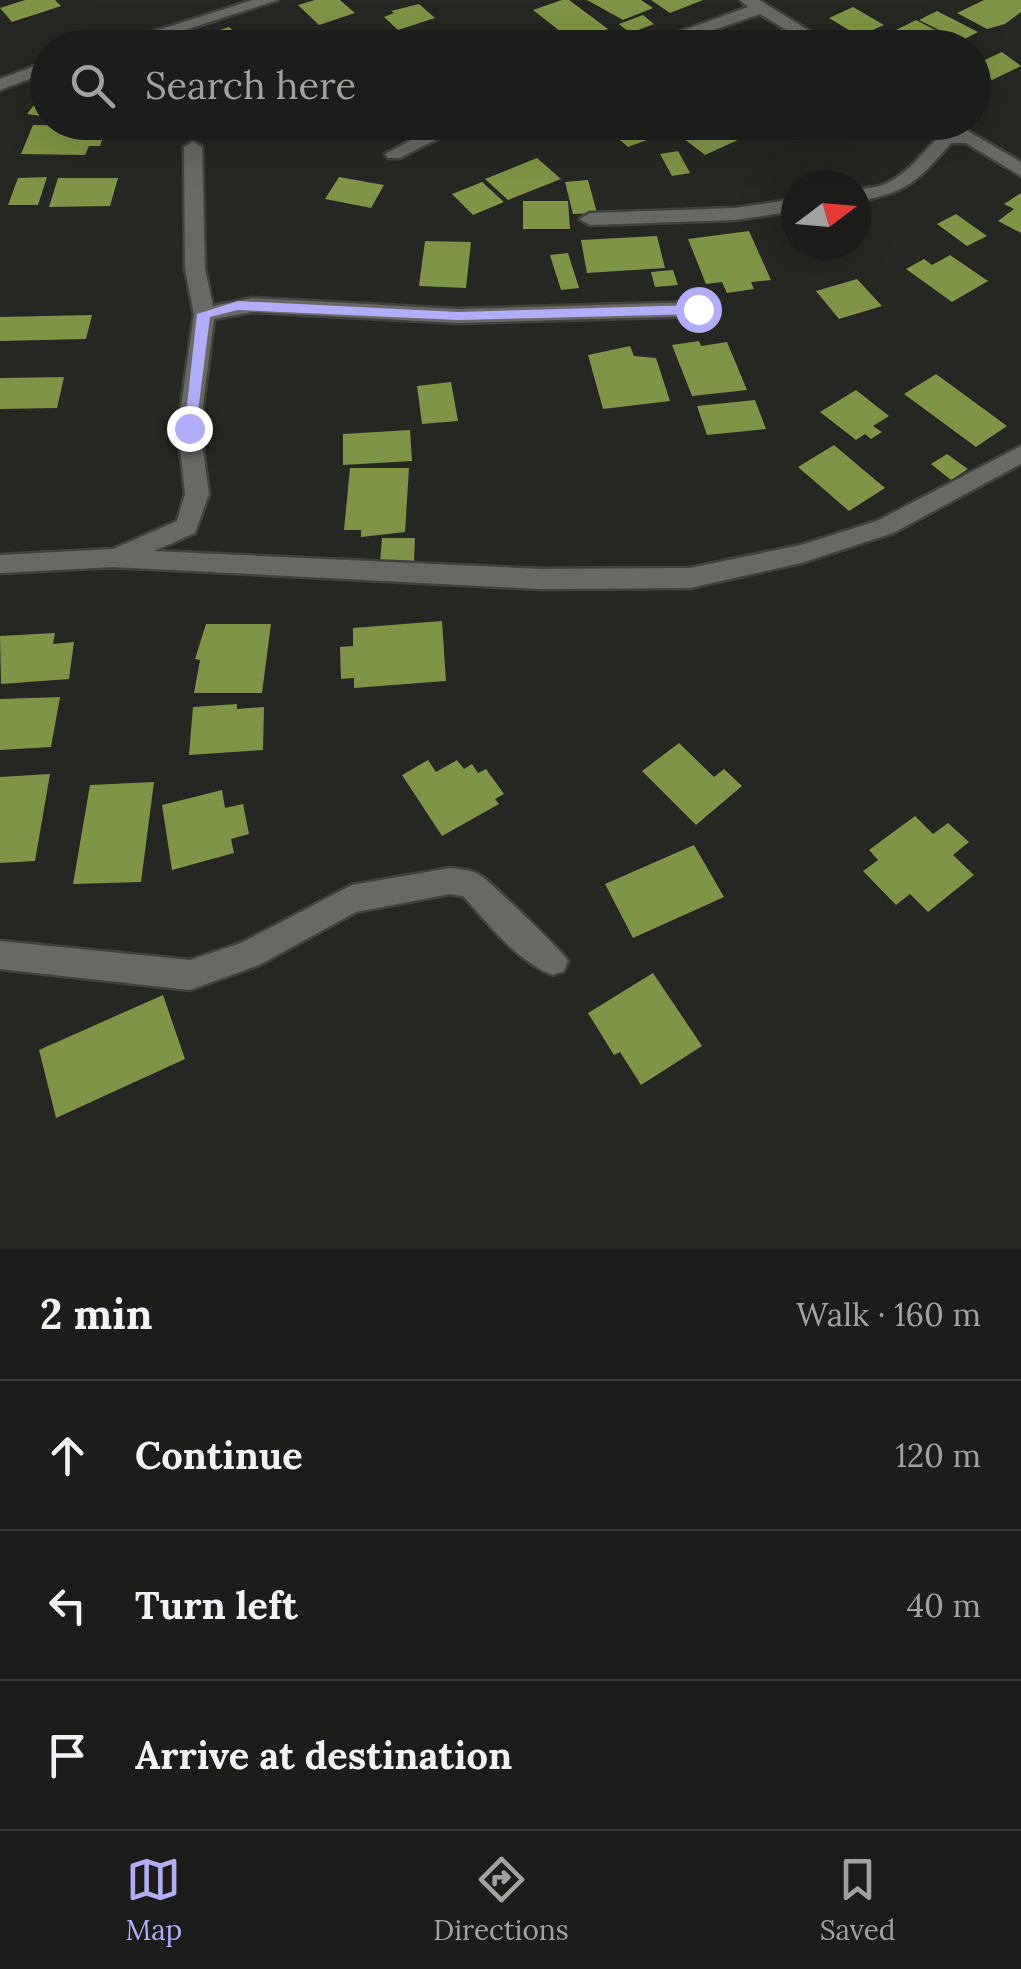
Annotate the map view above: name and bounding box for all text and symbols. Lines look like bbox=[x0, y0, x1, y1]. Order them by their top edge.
search box bbox=[30, 30, 991, 140]
icon: search bbox=[65, 58, 120, 113]
text: Search here bbox=[145, 61, 356, 109]
north arrow bbox=[781, 170, 871, 260]
route start bbox=[676, 287, 722, 333]
route end bbox=[167, 406, 213, 452]
text: 2 min bbox=[40, 1287, 153, 1341]
text: Walk · 160 m bbox=[796, 1294, 981, 1335]
icon: ahead bbox=[40, 1428, 95, 1483]
text: Continue bbox=[135, 1431, 303, 1479]
text: 120 m bbox=[895, 1435, 981, 1476]
icon: left bbox=[40, 1578, 95, 1633]
text: Turn left bbox=[135, 1581, 298, 1629]
text: 40 m bbox=[907, 1585, 981, 1626]
icon: arrive bbox=[40, 1728, 95, 1783]
text: Arrive at destination bbox=[135, 1731, 512, 1779]
tab: Map bbox=[125, 1852, 182, 1948]
tab: Directions bbox=[433, 1852, 569, 1948]
tab: Saved bbox=[820, 1852, 896, 1948]

